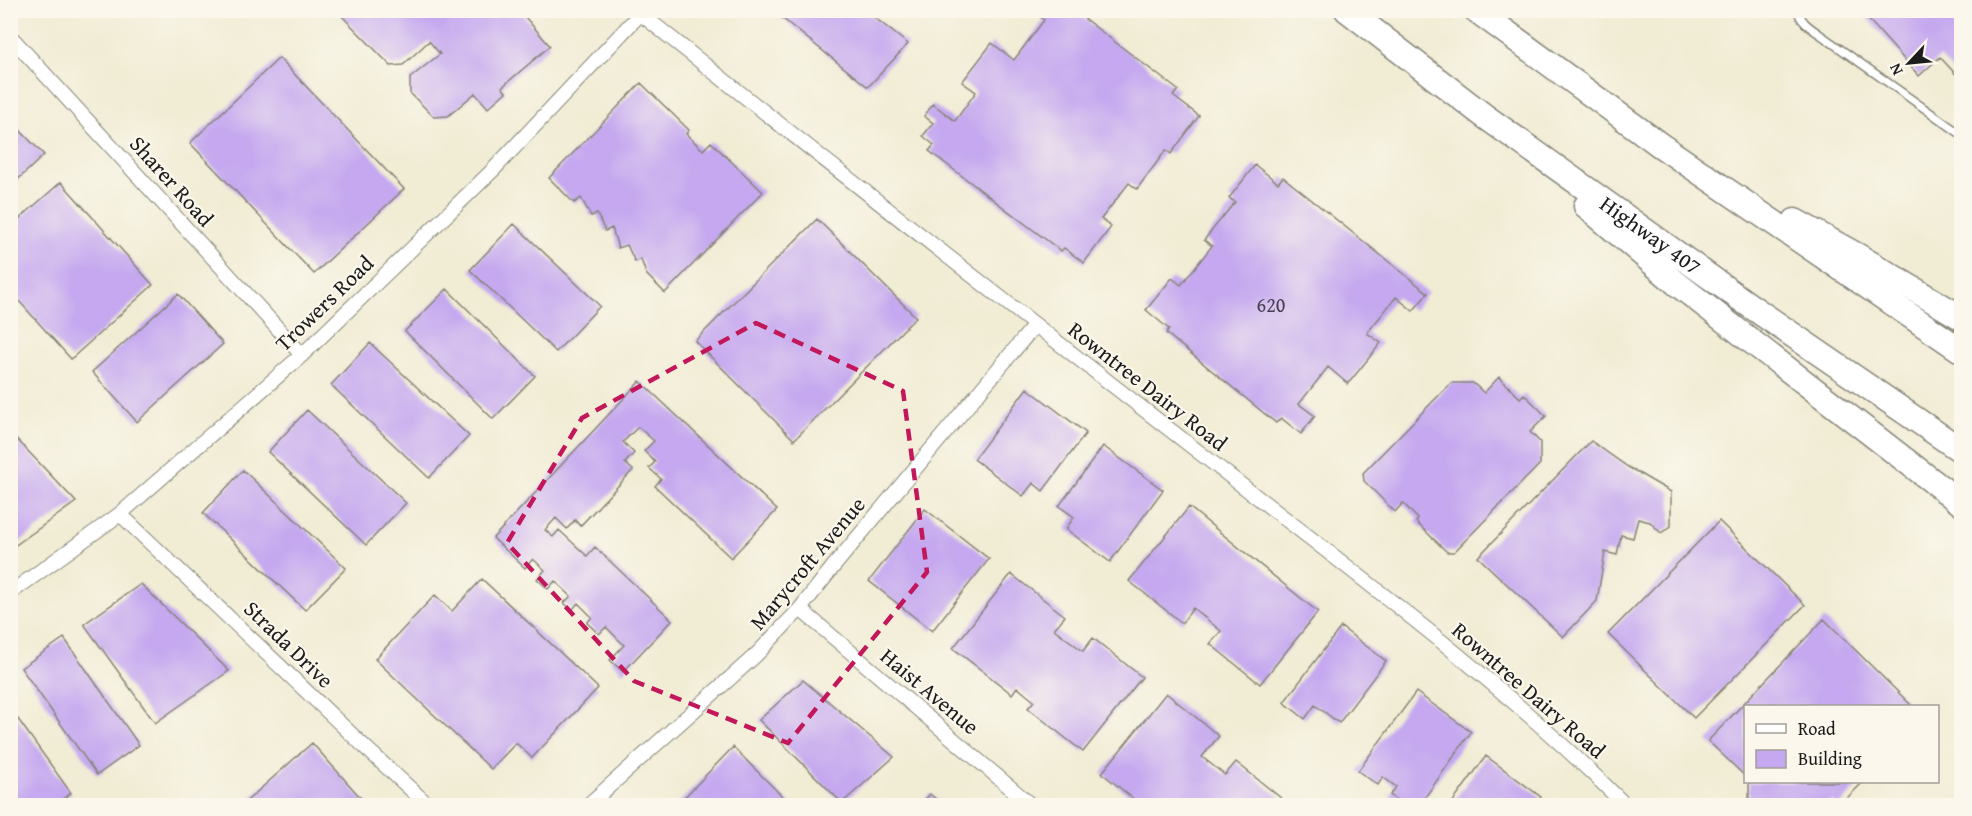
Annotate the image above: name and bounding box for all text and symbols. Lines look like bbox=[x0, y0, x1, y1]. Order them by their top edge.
north arrow bbox=[1879, 33, 1939, 93]
text: N bbox=[1882, 59, 1909, 80]
street label: Sharer Road bbox=[122, 128, 222, 234]
street label: Highway 407 bbox=[1594, 188, 1708, 282]
street label: Trowers Road bbox=[268, 248, 381, 358]
house number: 620 bbox=[1257, 290, 1285, 319]
street label: Rowntree Dairy Road bbox=[1062, 314, 1235, 459]
street label: Marycroft Avenue bbox=[742, 489, 872, 637]
street label: Strada Drive bbox=[237, 593, 341, 695]
street label: Rowntree Dairy Road bbox=[1445, 614, 1613, 766]
street label: Haist Avenue bbox=[874, 640, 986, 742]
legend bbox=[1744, 705, 1939, 783]
text: Road bbox=[1798, 715, 1836, 742]
text: Building bbox=[1798, 745, 1862, 772]

